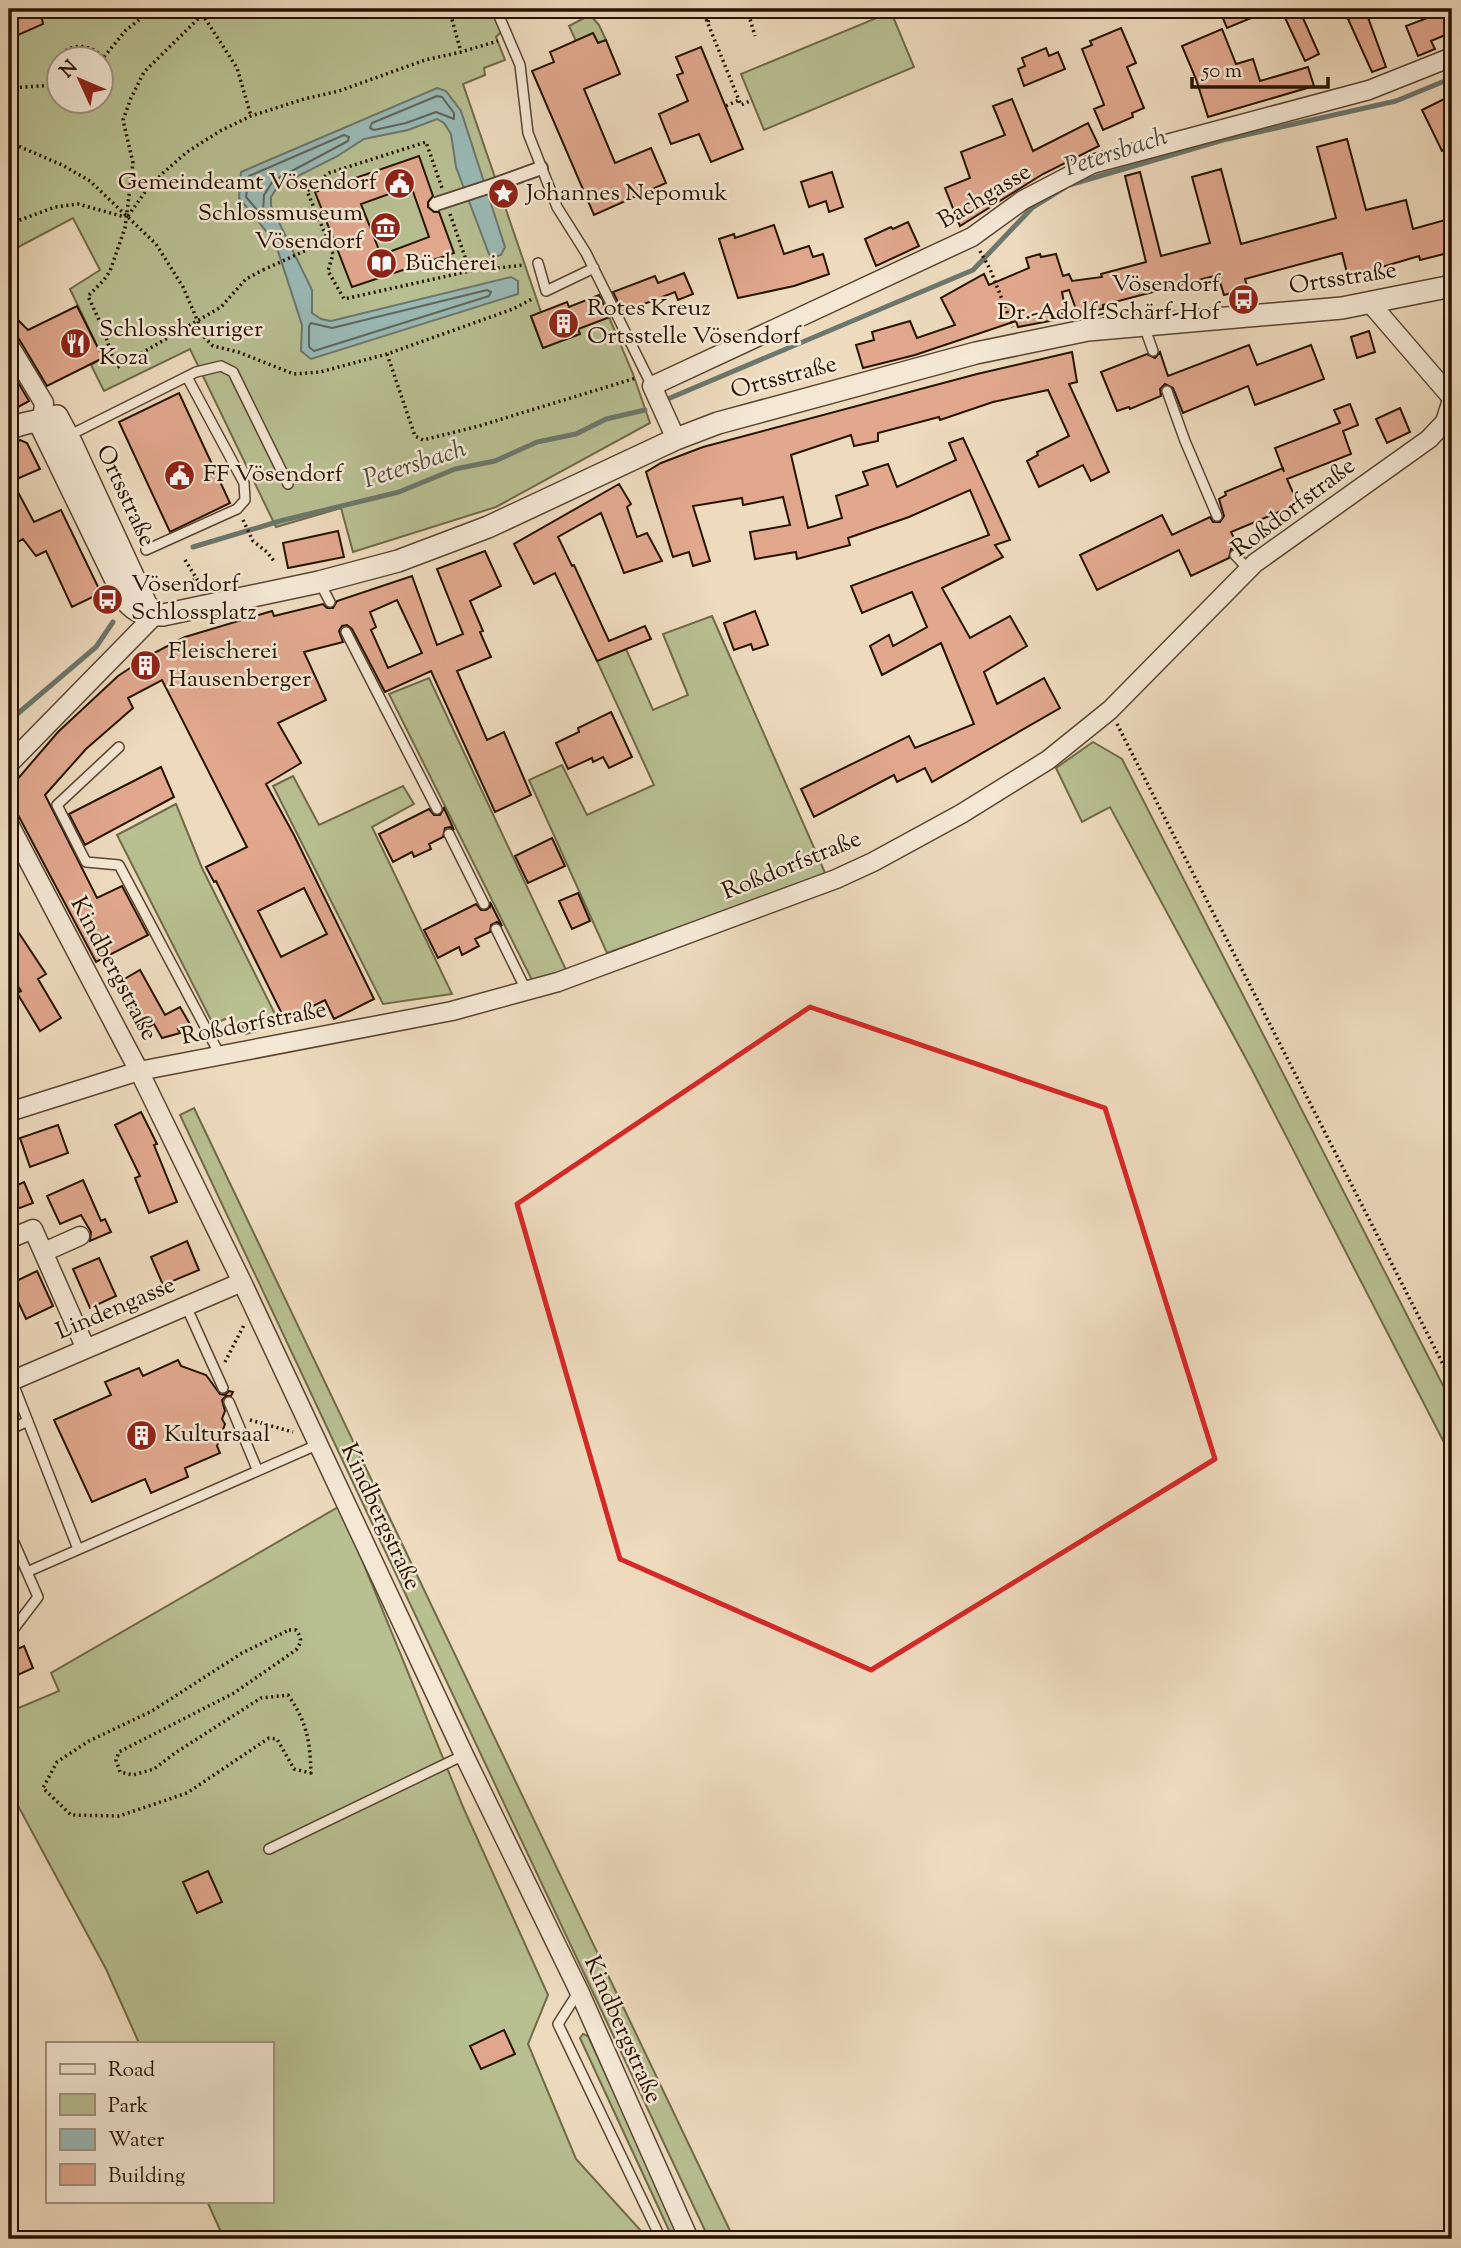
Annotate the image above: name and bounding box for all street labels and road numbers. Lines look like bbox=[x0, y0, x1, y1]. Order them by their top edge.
street label: Bachgasse bbox=[932, 156, 1038, 238]
street label: Ortsstraße bbox=[1287, 254, 1399, 304]
street label: Ortsstraße bbox=[727, 348, 841, 408]
street label: Ortsstraße bbox=[87, 440, 163, 552]
street label: Roßdorfstraße bbox=[1225, 450, 1363, 566]
street label: Roßdorfstraße bbox=[717, 823, 867, 909]
street label: Kindbergstraße bbox=[61, 891, 165, 1047]
street label: Roßdorfstraße bbox=[178, 993, 330, 1055]
street label: Lindengasse bbox=[51, 1269, 181, 1349]
street label: Kindbergstraße bbox=[331, 1438, 429, 1596]
street label: Kindbergstraße bbox=[574, 1951, 670, 2109]

